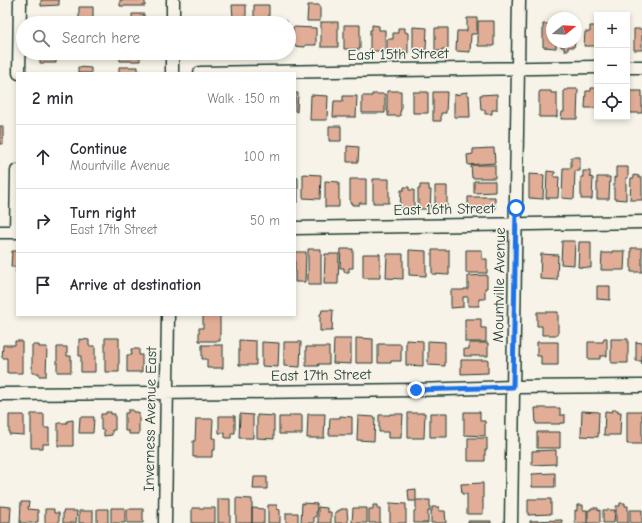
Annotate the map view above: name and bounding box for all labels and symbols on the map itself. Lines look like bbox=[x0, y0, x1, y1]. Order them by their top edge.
north arrow bbox=[546, 12, 582, 48]
street label: East 15th Street bbox=[347, 44, 450, 64]
street label: East 16th Street bbox=[393, 199, 496, 219]
route start bbox=[507, 199, 525, 217]
street label: Mountville Avenue bbox=[489, 227, 509, 343]
street label: Inverness Avenue East bbox=[140, 346, 160, 492]
street label: East 17th Street bbox=[271, 365, 372, 385]
route end bbox=[407, 381, 425, 399]

